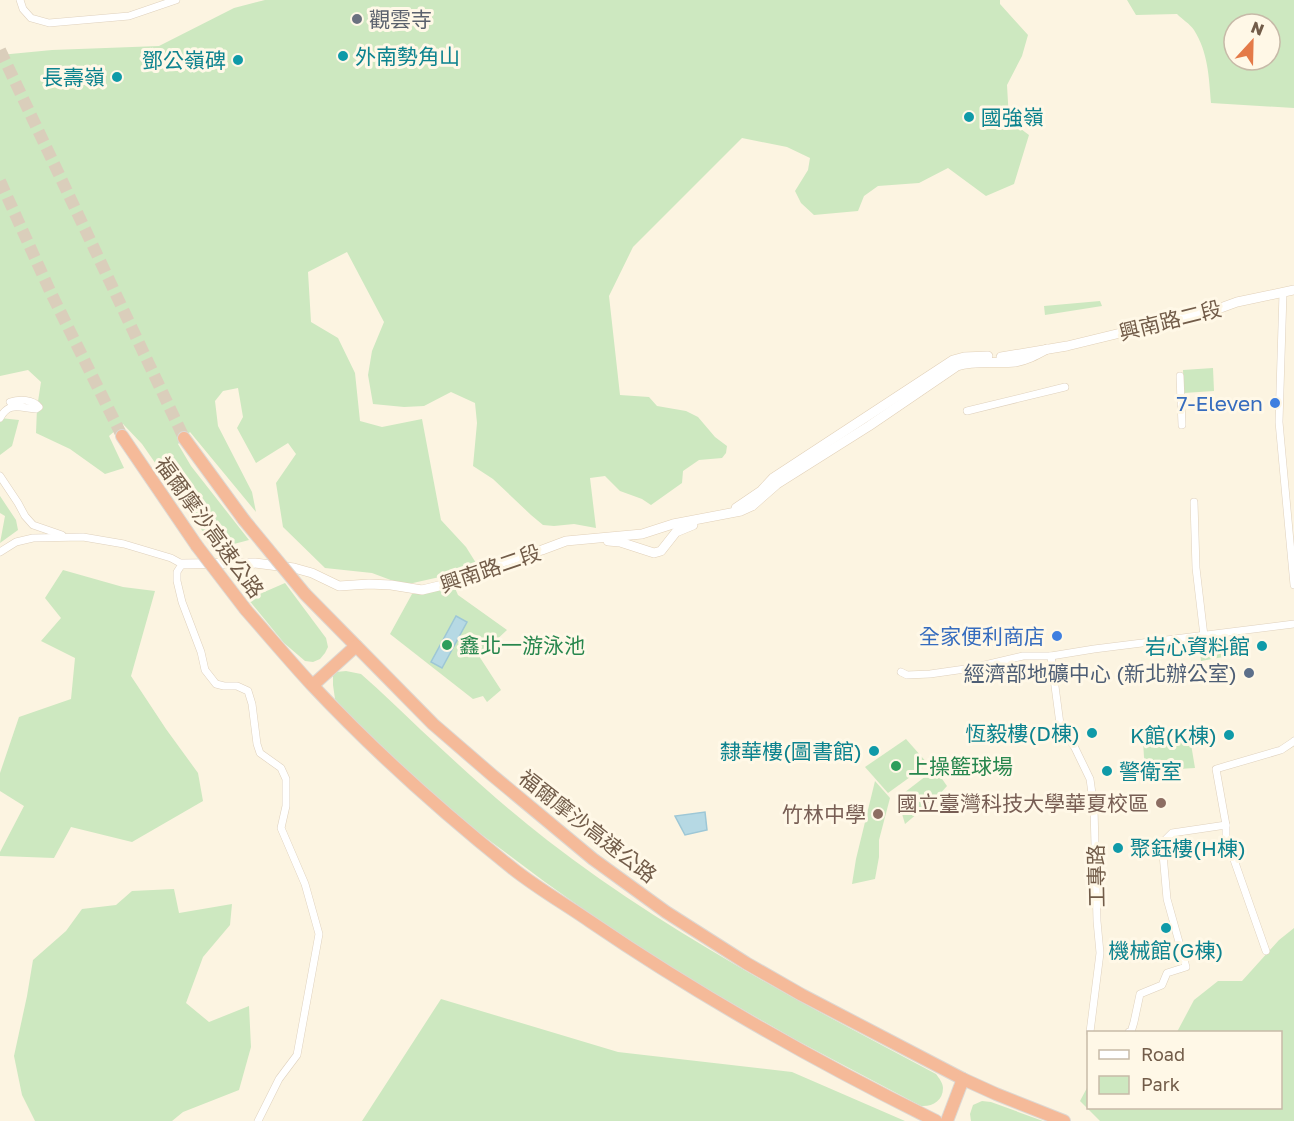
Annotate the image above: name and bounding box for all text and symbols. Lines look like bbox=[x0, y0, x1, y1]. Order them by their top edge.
place label: 觀雲寺 bbox=[369, 6, 432, 32]
marker: 觀雲寺 bbox=[350, 12, 364, 26]
north arrow bbox=[1222, 12, 1282, 72]
text: N bbox=[1248, 17, 1267, 40]
place label: 外南勢角山 bbox=[355, 43, 460, 69]
place label: 鄧公嶺碑 bbox=[142, 47, 226, 73]
marker: 外南勢角山 bbox=[336, 49, 350, 63]
marker: 鄧公嶺碑 bbox=[231, 53, 245, 67]
place label: 長壽嶺 bbox=[42, 64, 105, 90]
marker: 長壽嶺 bbox=[110, 70, 124, 84]
place label: 國強嶺 bbox=[981, 104, 1044, 130]
marker: 國強嶺 bbox=[962, 110, 976, 124]
street label: 興南路二段 bbox=[1116, 295, 1224, 345]
place label: 7-Eleven bbox=[1176, 390, 1263, 416]
marker: 7-Eleven bbox=[1268, 396, 1282, 410]
street label: 福爾摩沙高速公路 bbox=[150, 451, 270, 603]
street label: 興南路二段 bbox=[436, 539, 544, 597]
place label: 全家便利商店 bbox=[919, 623, 1045, 649]
marker: 全家便利商店 bbox=[1050, 629, 1064, 643]
place label: 鑫北一游泳池 bbox=[459, 632, 585, 658]
place label: 岩心資料館 bbox=[1145, 633, 1250, 659]
marker: 鑫北一游泳池 bbox=[440, 638, 454, 652]
marker: 岩心資料館 bbox=[1255, 639, 1269, 653]
place label: 經濟部地礦中心 (新北辦公室) bbox=[964, 660, 1237, 686]
marker: 經濟部地礦中心 (新北辦公室) bbox=[1242, 666, 1256, 680]
place label: 恆毅樓(D棟) bbox=[965, 720, 1080, 746]
place label: K館(K棟) bbox=[1130, 722, 1217, 748]
marker: 恆毅樓(D棟) bbox=[1085, 726, 1099, 740]
marker: K館(K棟) bbox=[1222, 728, 1236, 742]
place label: 隸華樓(圖書館) bbox=[720, 738, 862, 764]
marker: 隸華樓(圖書館) bbox=[867, 744, 881, 758]
place label: 上操籃球場 bbox=[908, 753, 1013, 779]
place label: 警衛室 bbox=[1119, 758, 1182, 784]
marker: 上操籃球場 bbox=[889, 759, 903, 773]
street label: 福爾摩沙高速公路 bbox=[514, 764, 662, 888]
marker: 警衛室 bbox=[1100, 764, 1114, 778]
place label: 國立臺灣科技大學華夏校區 bbox=[897, 790, 1149, 816]
marker: 國立臺灣科技大學華夏校區 bbox=[1154, 796, 1168, 810]
place label: 竹林中學 bbox=[782, 801, 866, 827]
marker: 竹林中學 bbox=[871, 807, 885, 821]
place label: 聚鈺樓(H棟) bbox=[1130, 835, 1246, 861]
marker: 聚鈺樓(H棟) bbox=[1111, 841, 1125, 855]
street label: 工專路 bbox=[1082, 844, 1110, 908]
marker: 機械館(G棟) bbox=[1159, 921, 1173, 935]
place label: 機械館(G棟) bbox=[1109, 937, 1223, 963]
legend bbox=[1087, 1031, 1282, 1109]
text: Road bbox=[1141, 1043, 1185, 1065]
text: Park bbox=[1141, 1073, 1180, 1095]

